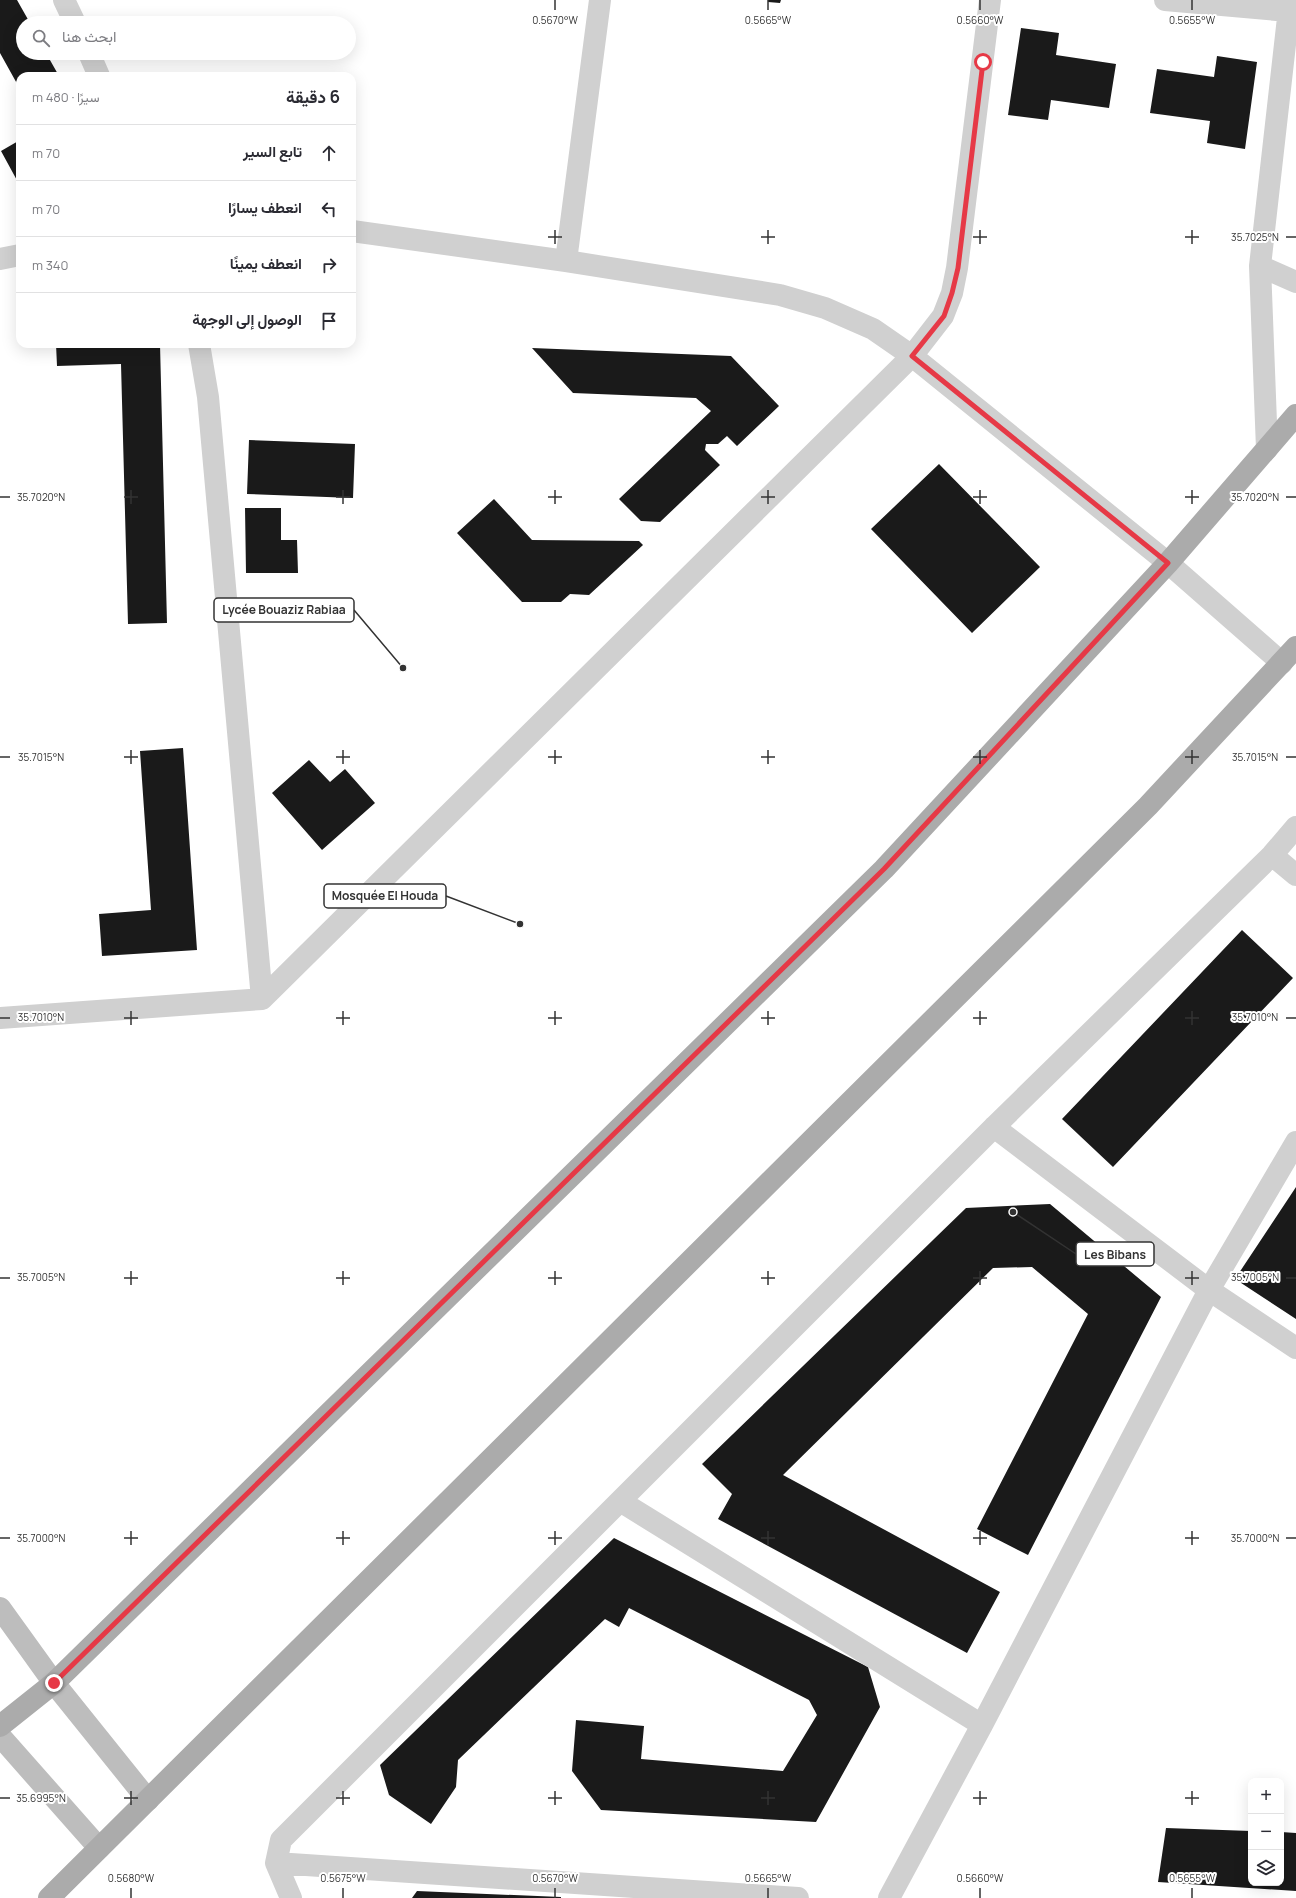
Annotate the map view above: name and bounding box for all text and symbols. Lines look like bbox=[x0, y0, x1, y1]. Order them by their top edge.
text: 0.5670°W bbox=[532, 13, 578, 27]
text: 0.5665°W bbox=[745, 13, 792, 27]
text: 0.5660°W bbox=[957, 13, 1004, 27]
text: 0.5655°W bbox=[1169, 13, 1216, 27]
search box bbox=[16, 16, 356, 60]
text: ابحث هنا bbox=[62, 26, 116, 47]
icon: search bbox=[30, 27, 52, 49]
route start bbox=[974, 53, 992, 71]
text: 6 دقيقة bbox=[286, 85, 340, 108]
text: سيرًا · 480 m bbox=[32, 88, 100, 106]
text: تابع السير bbox=[243, 141, 302, 162]
icon: ahead bbox=[318, 142, 340, 164]
text: 70 m bbox=[32, 144, 60, 162]
text: انعطف يسارًا bbox=[228, 197, 302, 218]
icon: left bbox=[318, 198, 340, 220]
text: 70 m bbox=[32, 200, 60, 218]
text: 35.7025°N bbox=[1231, 230, 1279, 244]
text: انعطف يمينًا bbox=[230, 253, 302, 274]
icon: right bbox=[318, 254, 340, 276]
text: 340 m bbox=[32, 256, 68, 274]
text: الوصول إلى الوجهة bbox=[192, 309, 302, 330]
icon: arrive bbox=[318, 310, 340, 332]
text: 35.7020°N bbox=[17, 490, 65, 504]
text: 35.7020°N bbox=[1231, 490, 1279, 504]
callout: Lycée Bouaziz Rabiaa bbox=[214, 598, 354, 622]
text: Lycée Bouaziz Rabiaa bbox=[222, 601, 346, 618]
text: 35.7015°N bbox=[18, 750, 64, 764]
text: 35.7015°N bbox=[1232, 750, 1278, 764]
callout: Mosquée El Houda bbox=[324, 884, 446, 908]
text: Mosquée El Houda bbox=[332, 887, 438, 904]
text: 35.7010°N bbox=[18, 1010, 64, 1024]
text: 35.7010°N bbox=[1232, 1010, 1278, 1024]
callout: Les Bibans bbox=[1076, 1242, 1154, 1266]
text: Les Bibans bbox=[1084, 1246, 1146, 1263]
text: 35.7005°N bbox=[17, 1270, 65, 1284]
text: 35.7005°N bbox=[1231, 1270, 1279, 1284]
text: 35.7000°N bbox=[17, 1531, 65, 1545]
text: 35.7000°N bbox=[1231, 1531, 1279, 1545]
route end bbox=[45, 1674, 63, 1692]
map controls bbox=[1248, 1778, 1284, 1886]
button: + bbox=[1248, 1778, 1284, 1814]
text: 35.6995°N bbox=[16, 1791, 66, 1805]
button: − bbox=[1248, 1814, 1284, 1850]
button: layers bbox=[1248, 1850, 1284, 1886]
text: 0.5680°W bbox=[108, 1871, 155, 1885]
text: 0.5675°W bbox=[320, 1871, 366, 1885]
text: 0.5670°W bbox=[532, 1871, 578, 1885]
text: 0.5665°W bbox=[745, 1871, 792, 1885]
text: 0.5660°W bbox=[957, 1871, 1004, 1885]
text: 0.5655°W bbox=[1169, 1871, 1216, 1885]

